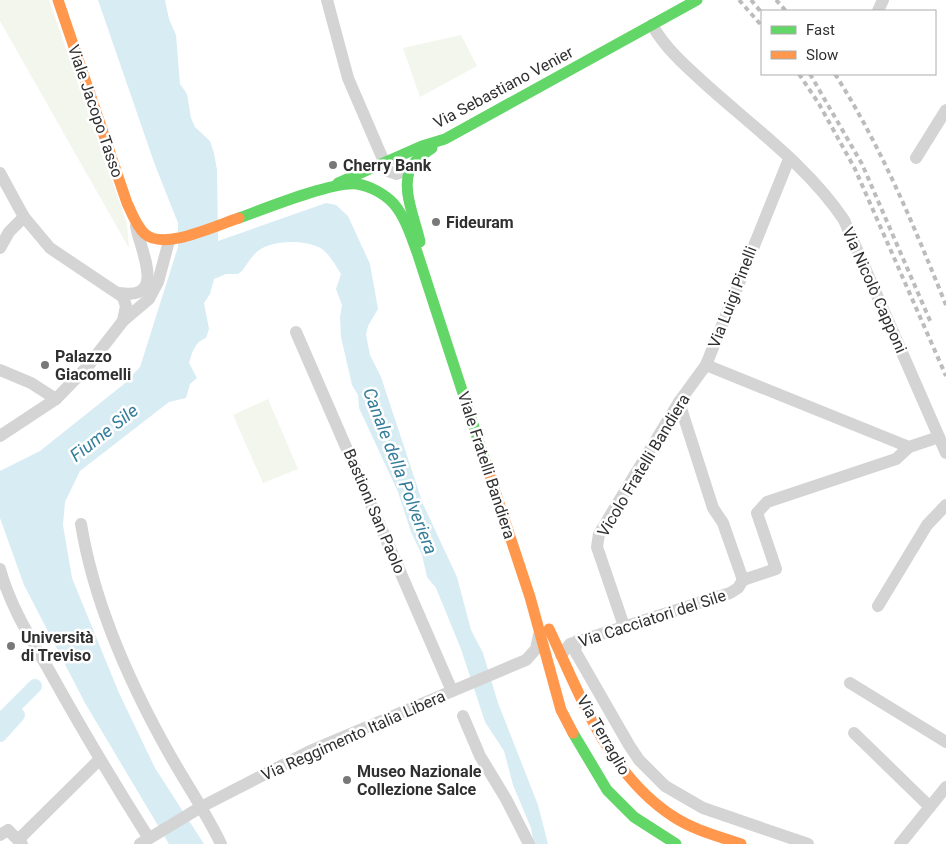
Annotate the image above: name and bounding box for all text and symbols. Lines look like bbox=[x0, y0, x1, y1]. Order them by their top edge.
legend bbox=[761, 10, 936, 75]
text: Fast bbox=[806, 21, 835, 39]
street label: Viale Jacopo Tasso bbox=[64, 42, 127, 180]
street label: Via Sebastiano Venier bbox=[430, 42, 577, 132]
text: Slow bbox=[806, 46, 838, 64]
place label: Cherry Bank bbox=[343, 156, 432, 175]
marker: Cherry Bank bbox=[327, 159, 339, 171]
place label: Fideuram bbox=[446, 213, 514, 232]
marker: Fideuram bbox=[430, 216, 442, 228]
street label: Via Nicolò Capponi bbox=[838, 224, 911, 356]
street label: Via Luigi Pinelli bbox=[704, 244, 761, 351]
place label: Palazzo Giacomelli bbox=[55, 347, 131, 384]
marker: Palazzo Giacomelli bbox=[39, 359, 51, 371]
water label: Canale della Polveriera bbox=[359, 385, 442, 557]
street label: Viale Fratelli Bandiera bbox=[454, 389, 519, 541]
street label: Vicolo Fratelli Bandiera bbox=[593, 390, 694, 540]
water label: Fiume Sile bbox=[65, 400, 142, 466]
street label: Bastioni San Paolo bbox=[340, 446, 409, 576]
street label: Via Cacciatori del Sile bbox=[576, 586, 728, 651]
place label: Università di Treviso bbox=[21, 628, 94, 665]
marker: Università di Treviso bbox=[5, 640, 17, 652]
street label: Via Reggimento Italia Libera bbox=[258, 686, 448, 785]
street label: Via Terraglio bbox=[573, 692, 634, 778]
place label: Museo Nazionale Collezione Salce bbox=[357, 762, 482, 799]
marker: Museo Nazionale Collezione Salce bbox=[341, 774, 353, 786]

